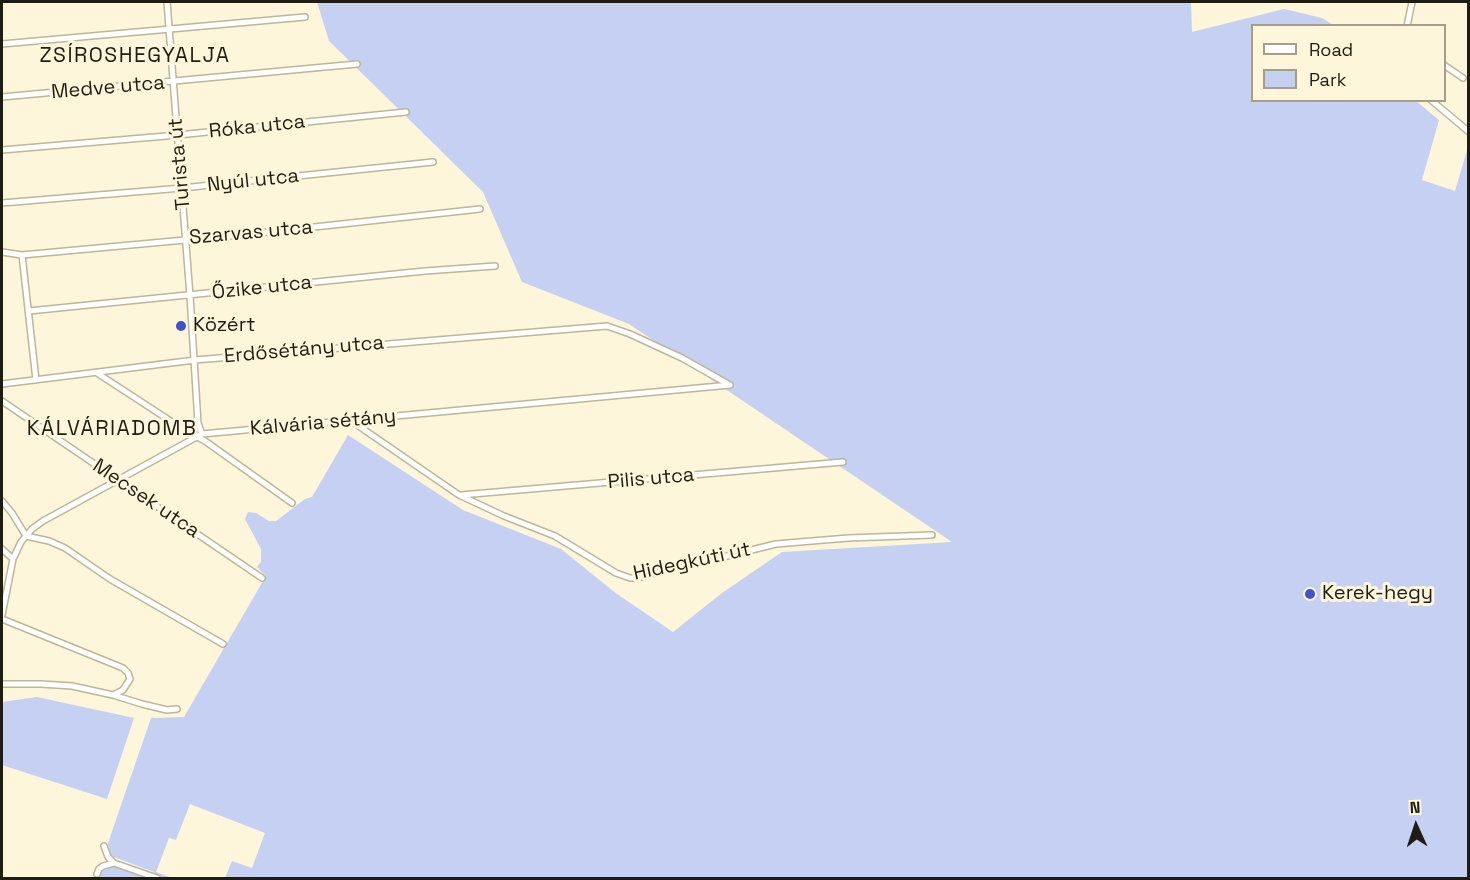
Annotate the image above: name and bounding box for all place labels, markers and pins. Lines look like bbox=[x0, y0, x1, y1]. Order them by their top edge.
place label: Közért bbox=[193, 314, 255, 338]
marker: Közért bbox=[174, 319, 188, 333]
place label: Kerek-hegy bbox=[1322, 582, 1433, 606]
marker: Kerek-hegy bbox=[1303, 587, 1317, 601]

